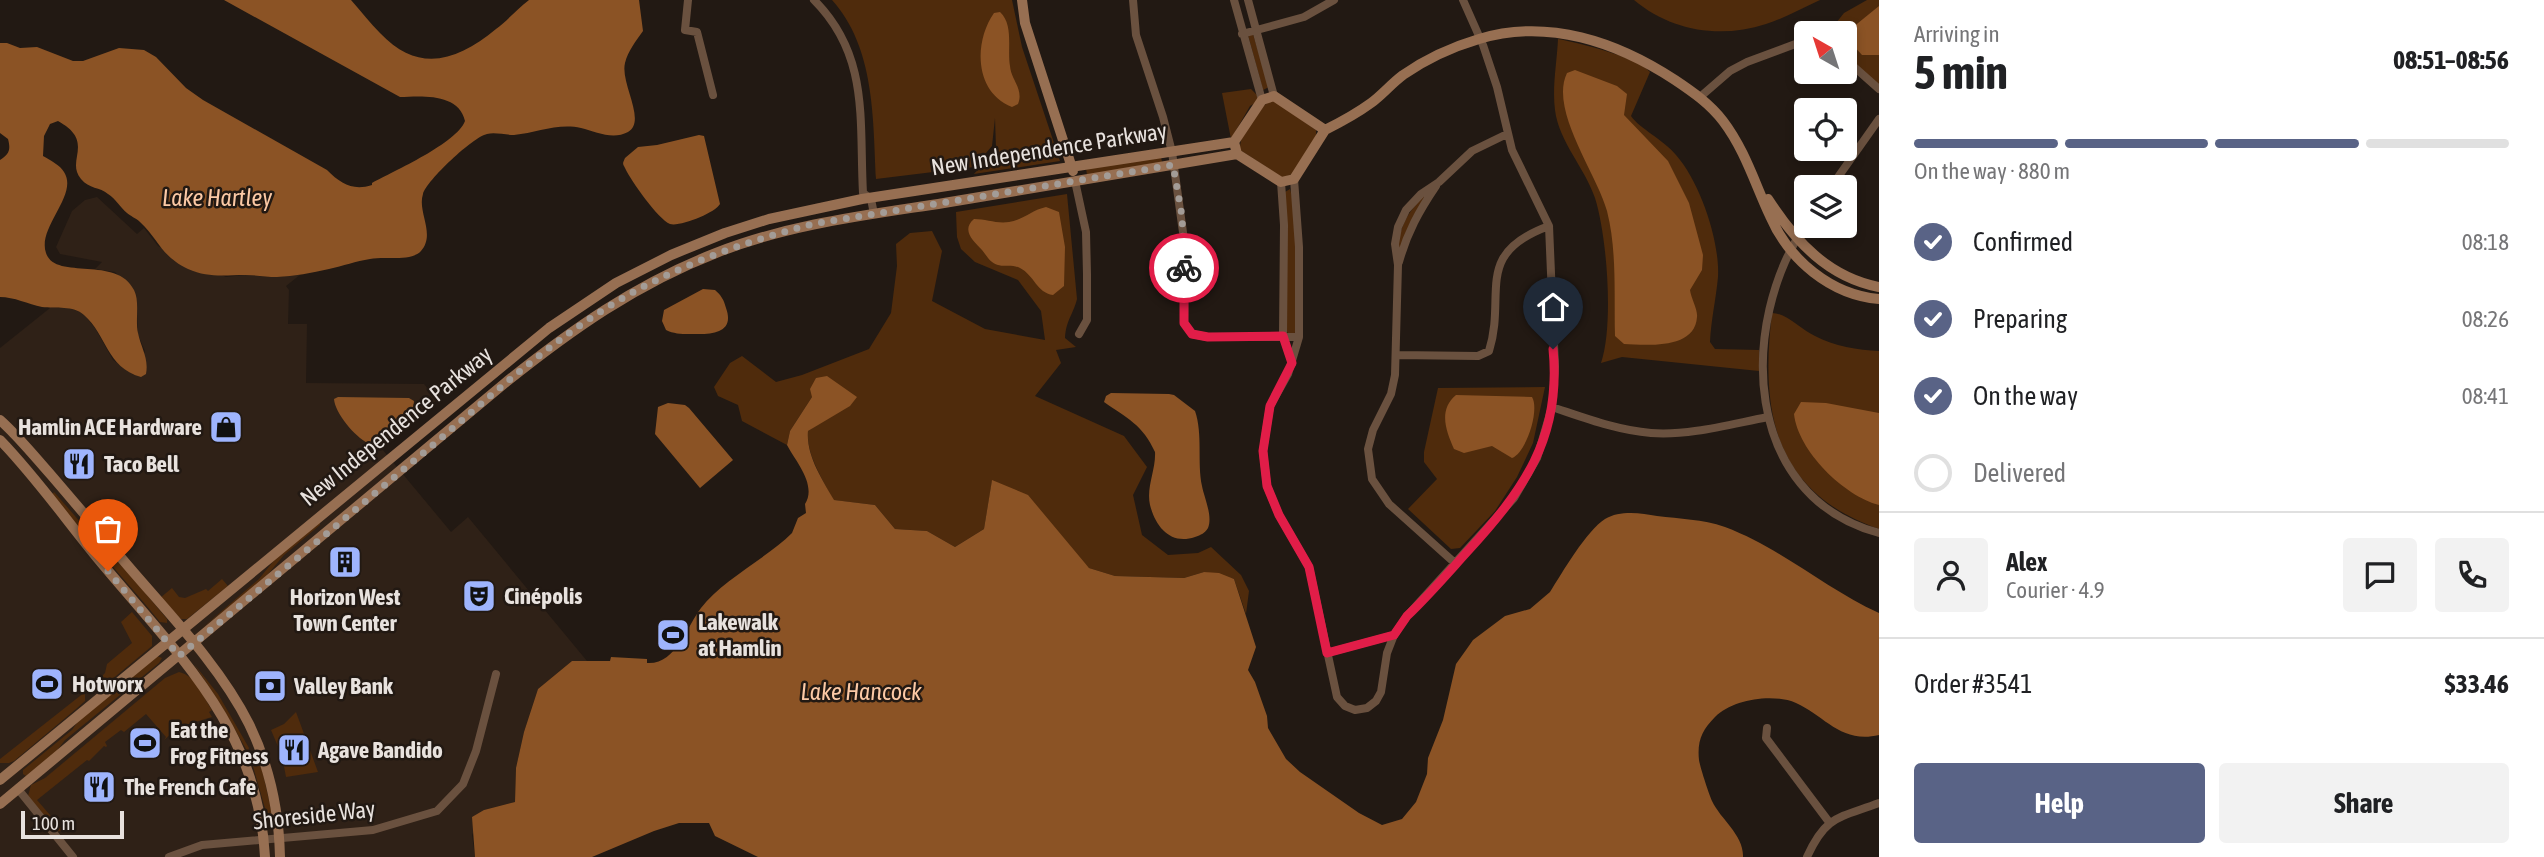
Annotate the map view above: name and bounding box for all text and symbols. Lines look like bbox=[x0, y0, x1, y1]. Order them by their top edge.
north arrow bbox=[1794, 21, 1857, 84]
map controls bbox=[1794, 21, 1857, 238]
text: Arriving in bbox=[1914, 21, 2000, 47]
text: 08:51–08:56 bbox=[2393, 45, 2509, 75]
text: 5 min bbox=[1914, 46, 2008, 99]
button: locate bbox=[1794, 98, 1857, 161]
street label: New Independence Parkway bbox=[929, 118, 1169, 180]
text: On the way · 880 m bbox=[1914, 158, 2070, 184]
button: layers bbox=[1794, 175, 1857, 238]
water label: Lake Hartley bbox=[162, 184, 272, 211]
icon: check bbox=[1914, 223, 1952, 261]
text: Confirmed bbox=[1973, 227, 2073, 257]
text: 08:18 bbox=[2462, 229, 2509, 255]
courier bbox=[1149, 233, 1219, 303]
icon: bike bbox=[1165, 249, 1203, 287]
pin bbox=[1523, 277, 1583, 349]
icon: home bbox=[1534, 288, 1572, 326]
icon: check bbox=[1914, 300, 1952, 338]
text: Preparing bbox=[1973, 304, 2067, 334]
text: 08:26 bbox=[2462, 306, 2509, 332]
street label: New Independence Parkway bbox=[295, 341, 497, 511]
icon: check bbox=[1914, 377, 1952, 415]
text: On the way bbox=[1973, 381, 2078, 411]
text: 08:41 bbox=[2462, 383, 2509, 409]
shop icon: Hamlin ACE Hardware bbox=[207, 408, 245, 446]
place label: Hamlin ACE Hardware bbox=[18, 414, 202, 440]
restaurant icon: Taco Bell bbox=[60, 445, 98, 483]
place label: Taco Bell bbox=[104, 451, 180, 477]
text: Delivered bbox=[1973, 458, 2066, 488]
pin bbox=[78, 499, 138, 571]
icon: bag bbox=[89, 510, 127, 548]
button: person bbox=[1914, 538, 1988, 612]
button: chat bbox=[2343, 538, 2417, 612]
button: phone bbox=[2435, 538, 2509, 612]
building icon: Horizon West Town Center bbox=[326, 543, 364, 581]
text: Alex bbox=[2006, 547, 2047, 577]
theatre icon: Cinépolis bbox=[460, 577, 498, 615]
text: Courier · 4.9 bbox=[2006, 577, 2105, 603]
place label: Cinépolis bbox=[504, 583, 582, 609]
place label: Horizon West Town Center bbox=[290, 584, 401, 636]
place label: Lakewalk at Hamlin bbox=[698, 609, 782, 661]
sports icon: Lakewalk at Hamlin bbox=[654, 616, 692, 654]
sports icon: Hotworx bbox=[28, 665, 66, 703]
bank icon: Valley Bank bbox=[251, 667, 289, 705]
text: Order #3541 bbox=[1914, 669, 2033, 699]
text: $33.46 bbox=[2445, 669, 2509, 699]
place label: Hotworx bbox=[72, 671, 143, 697]
place label: Valley Bank bbox=[293, 673, 394, 699]
water label: Lake Hancock bbox=[800, 678, 922, 705]
place label: Eat the Frog Fitness bbox=[170, 717, 268, 769]
sports icon: Eat the Frog Fitness bbox=[126, 724, 164, 762]
restaurant icon: Agave Bandido bbox=[275, 731, 313, 769]
place label: Agave Bandido bbox=[317, 737, 443, 763]
button: Help bbox=[1914, 763, 2205, 843]
button: Share bbox=[2219, 763, 2509, 843]
restaurant icon: The French Cafe bbox=[80, 768, 118, 806]
place label: The French Cafe bbox=[124, 774, 256, 800]
street label: Shoreside Way bbox=[252, 796, 376, 834]
scale bar bbox=[21, 808, 124, 840]
text: 100 m bbox=[32, 812, 75, 834]

